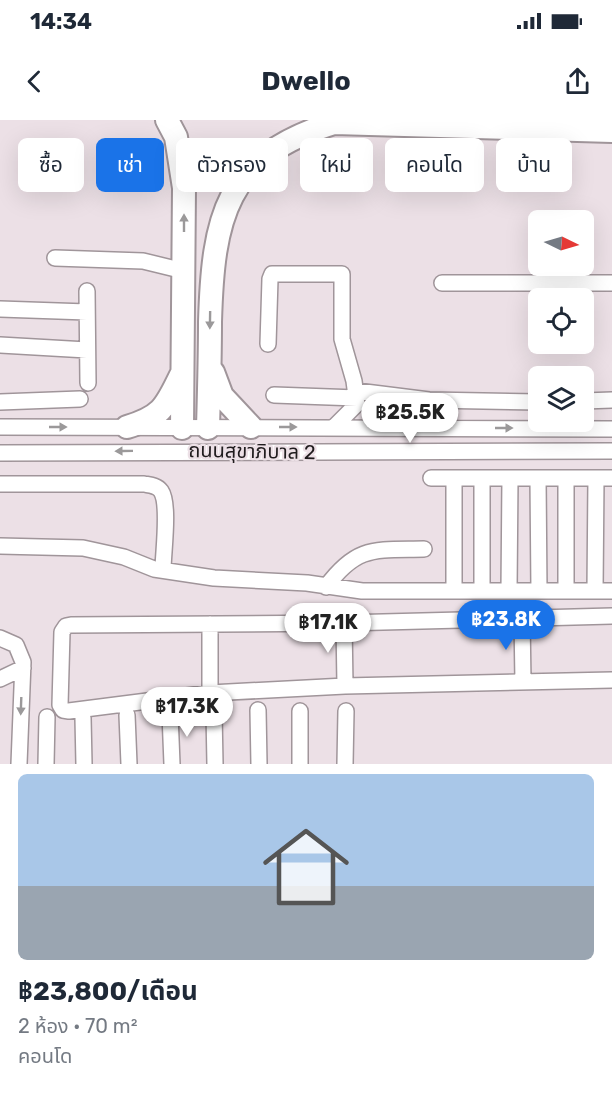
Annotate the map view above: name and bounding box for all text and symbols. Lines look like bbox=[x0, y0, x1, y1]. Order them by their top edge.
text: 14:34 bbox=[30, 8, 92, 35]
icon: back bbox=[18, 65, 51, 98]
text: Dwello bbox=[261, 65, 351, 97]
icon: share bbox=[561, 65, 594, 98]
chip: ซื้อ bbox=[18, 138, 84, 192]
chip: เช่า bbox=[96, 138, 164, 192]
chip: ตัวกรอง bbox=[176, 138, 288, 192]
chip: ใหม่ bbox=[300, 138, 373, 192]
chip: คอนโด bbox=[385, 138, 484, 192]
chip: บ้าน bbox=[496, 138, 572, 192]
north arrow bbox=[528, 210, 594, 276]
map controls bbox=[528, 210, 594, 432]
one-way arrow bbox=[179, 214, 189, 233]
button: locate bbox=[528, 288, 594, 354]
one-way arrow bbox=[206, 311, 215, 330]
button: layers bbox=[528, 366, 594, 432]
pin: ฿25.5K bbox=[361, 393, 459, 444]
text: ฿25.5K bbox=[375, 400, 445, 424]
one-way arrow bbox=[49, 422, 68, 432]
one-way arrow bbox=[278, 422, 297, 432]
one-way arrow bbox=[494, 423, 513, 433]
street label: ถนนสุขาภิบาล 2 bbox=[188, 438, 316, 464]
one-way arrow bbox=[115, 447, 134, 456]
pin: ฿23.8K bbox=[457, 600, 555, 651]
pin: ฿17.1K bbox=[279, 603, 377, 654]
text: ฿23.8K bbox=[471, 607, 541, 631]
text: ฿17.1K bbox=[298, 610, 358, 634]
pin: ฿17.3K bbox=[138, 687, 236, 738]
text: ฿17.3K bbox=[155, 694, 219, 718]
one-way arrow bbox=[17, 696, 26, 715]
icon: home bbox=[252, 813, 360, 921]
text: ฿23,800/เดือน bbox=[18, 976, 198, 1007]
text: 2 ห้อง · 70 m² bbox=[18, 1014, 137, 1038]
text: คอนโด bbox=[18, 1044, 72, 1068]

